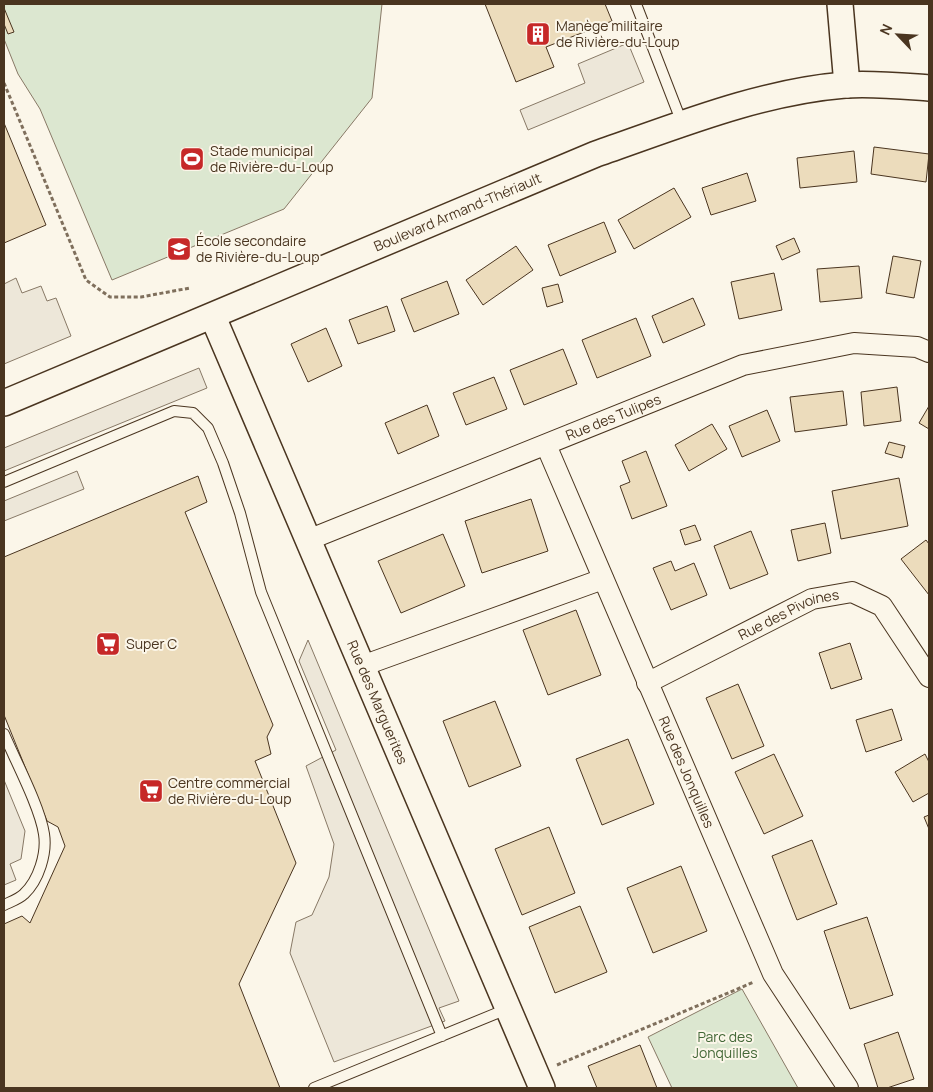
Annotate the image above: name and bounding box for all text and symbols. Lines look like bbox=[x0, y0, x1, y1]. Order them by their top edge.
north arrow bbox=[873, 10, 923, 60]
place label: Manège militaire de Rivière-du-Loup bbox=[556, 16, 679, 51]
building icon: Manège militaire de Rivière-du-Loup bbox=[525, 21, 551, 47]
text: N bbox=[875, 21, 897, 38]
place label: Stade municipal de Rivière-du-Loup bbox=[210, 141, 333, 176]
sports icon: Stade municipal de Rivière-du-Loup bbox=[179, 146, 205, 172]
street label: Boulevard Armand-Thériault bbox=[371, 168, 544, 255]
place label: École secondaire de Rivière-du-Loup bbox=[196, 231, 319, 266]
school or university icon: École secondaire de Rivière-du-Loup bbox=[166, 236, 192, 262]
street label: Rue des Tulipes bbox=[563, 389, 664, 444]
street label: Rue des Pivoines bbox=[735, 584, 840, 644]
supermarket icon: Super C bbox=[95, 631, 121, 657]
place label: Super C bbox=[126, 634, 177, 653]
street label: Rue des Marguerites bbox=[343, 637, 413, 767]
street label: Rue des Jonquilles bbox=[654, 713, 719, 831]
place label: Centre commercial de Rivière-du-Loup bbox=[168, 773, 291, 808]
supermarket icon: Centre commercial de Rivière-du-Loup bbox=[138, 778, 164, 804]
park label: Parc des Jonquilles bbox=[692, 1027, 758, 1062]

